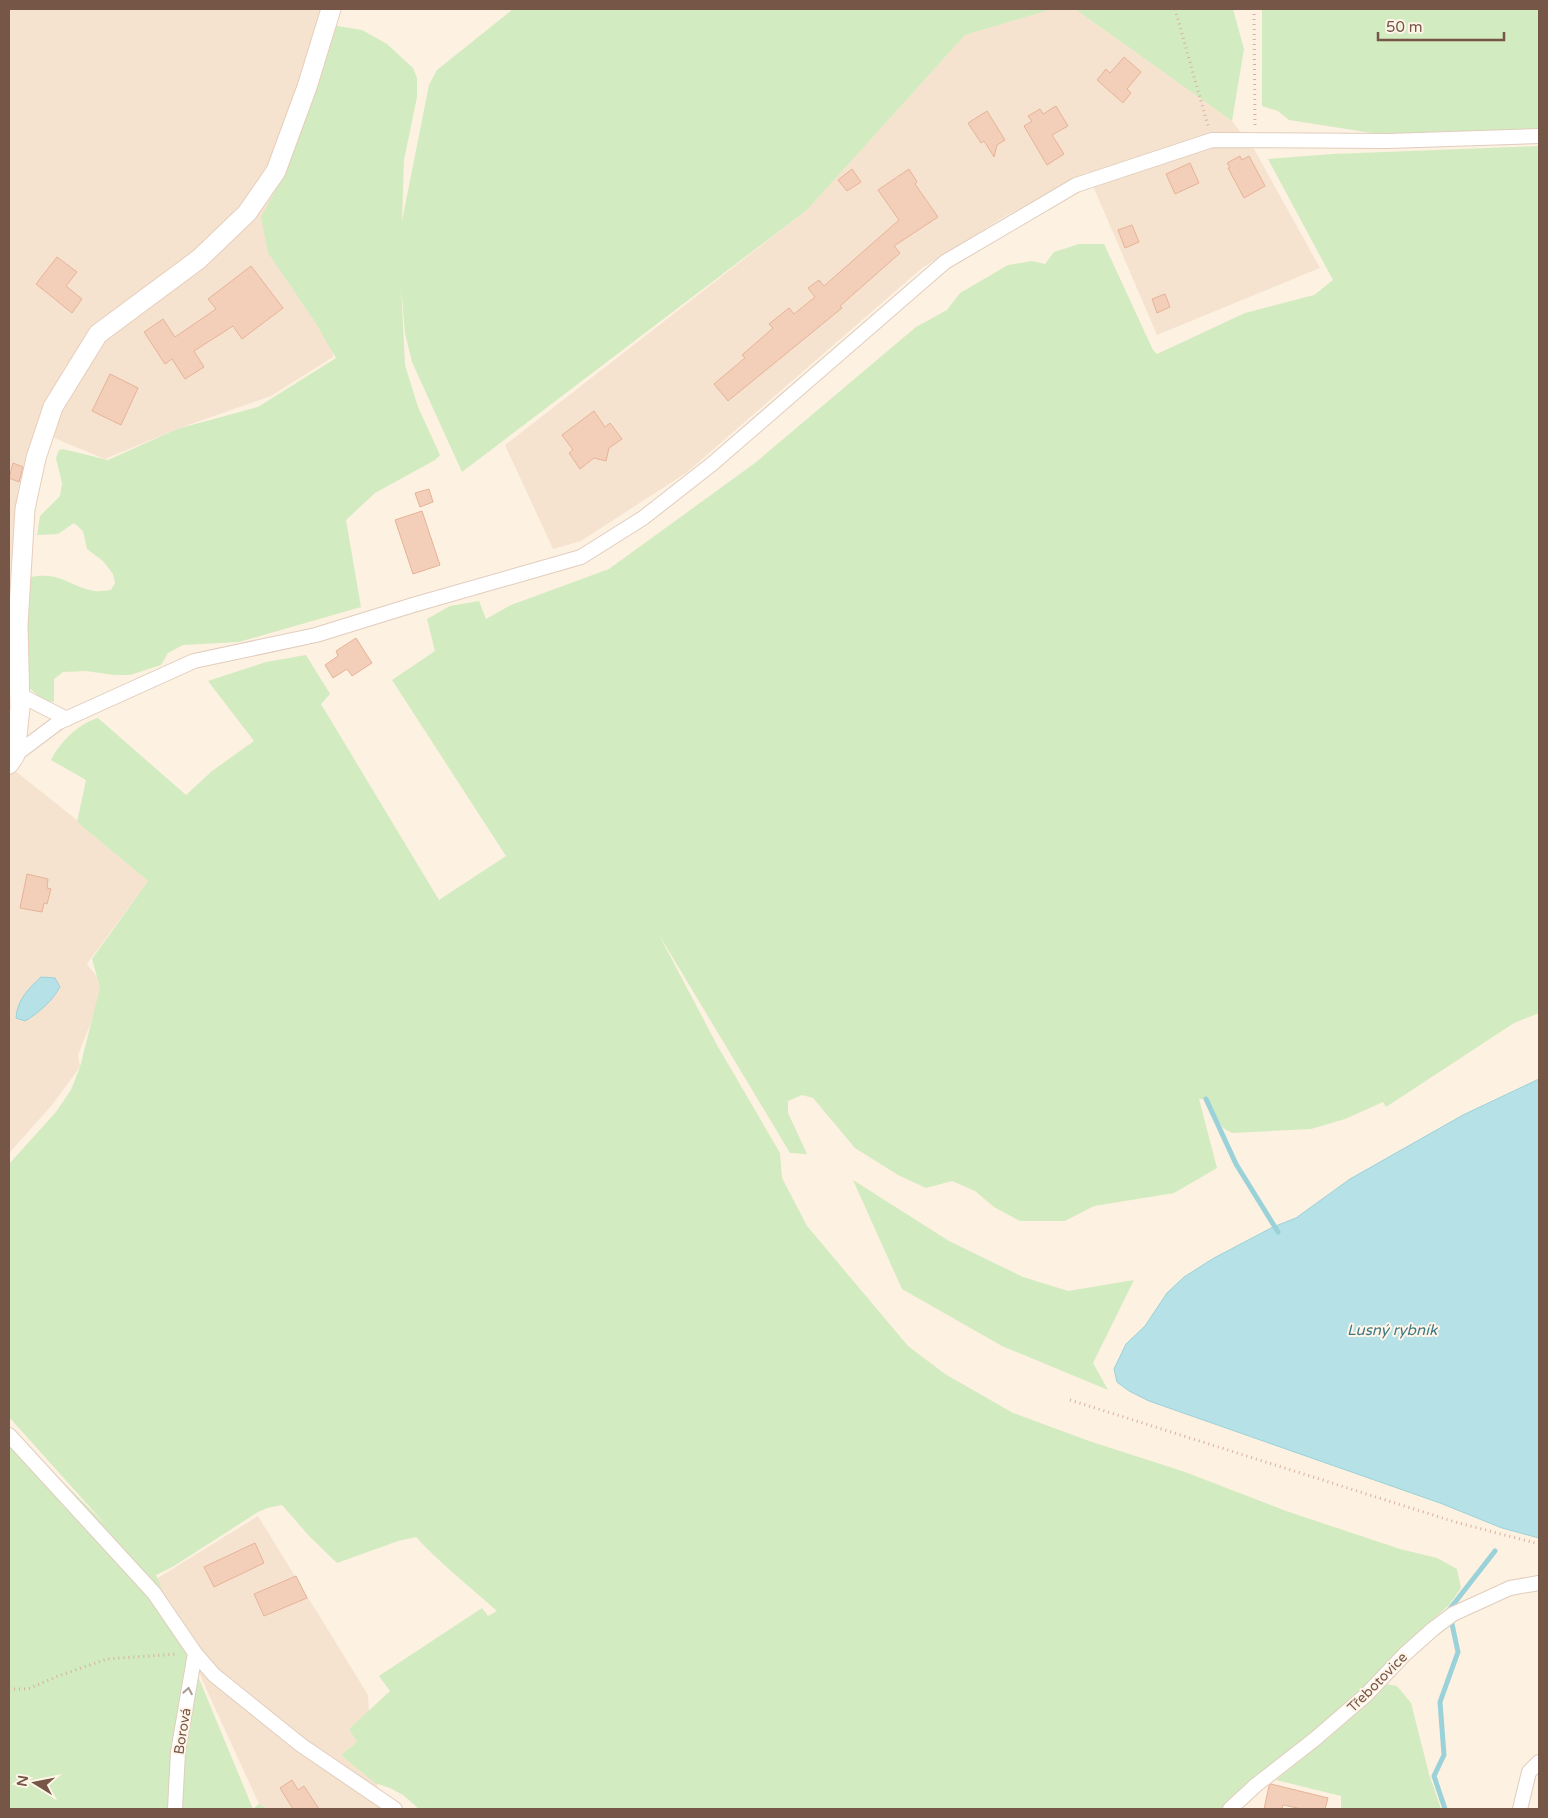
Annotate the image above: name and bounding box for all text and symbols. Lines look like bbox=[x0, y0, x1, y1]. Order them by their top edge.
scale bar bbox=[1378, 10, 1504, 42]
text: 50 m bbox=[1386, 18, 1423, 36]
water label: Lusný rybník bbox=[1347, 1321, 1439, 1339]
street label: Třebotovice bbox=[1344, 1649, 1411, 1716]
one-way arrow bbox=[183, 1687, 193, 1696]
street label: Borová bbox=[170, 1707, 195, 1756]
north arrow bbox=[10, 1758, 60, 1808]
text: N bbox=[13, 1774, 32, 1788]

